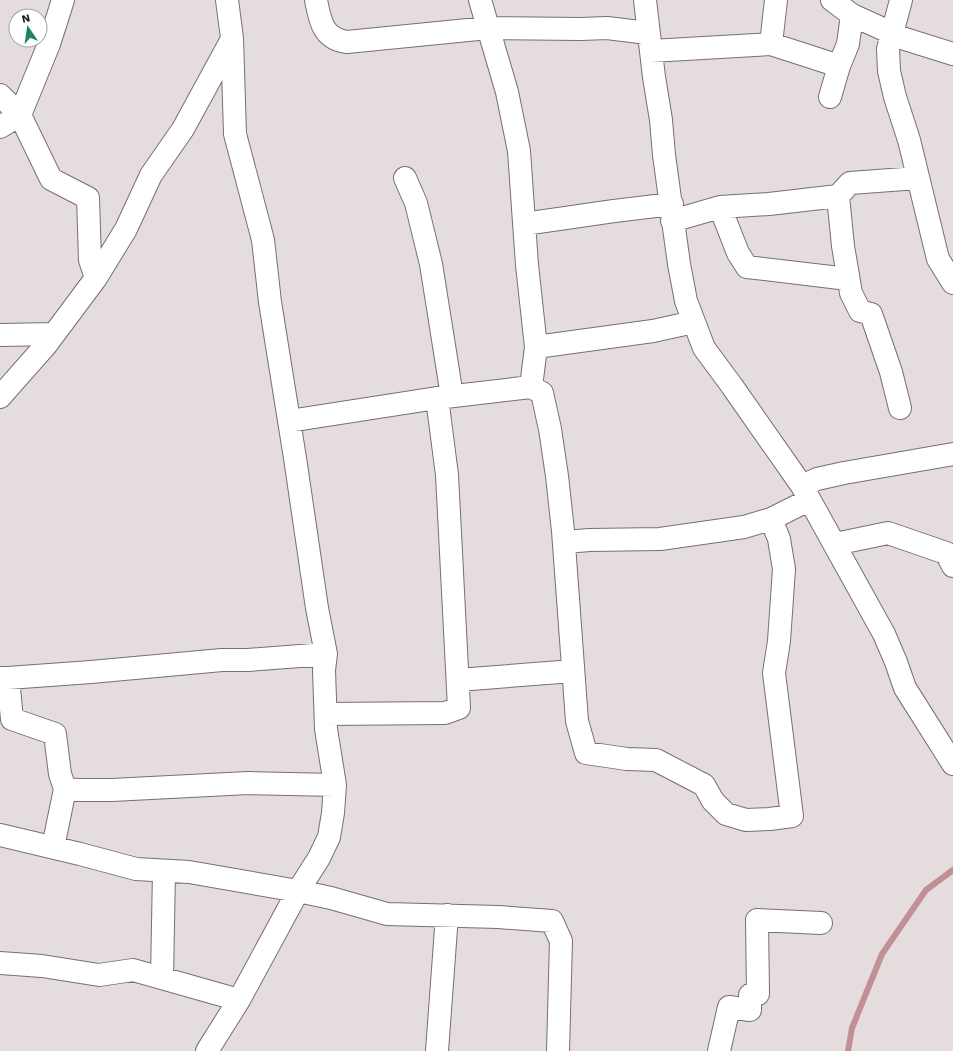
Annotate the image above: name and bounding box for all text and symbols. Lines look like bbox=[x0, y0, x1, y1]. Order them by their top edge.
north arrow bbox=[8, 8, 48, 48]
text: N bbox=[20, 11, 31, 26]

